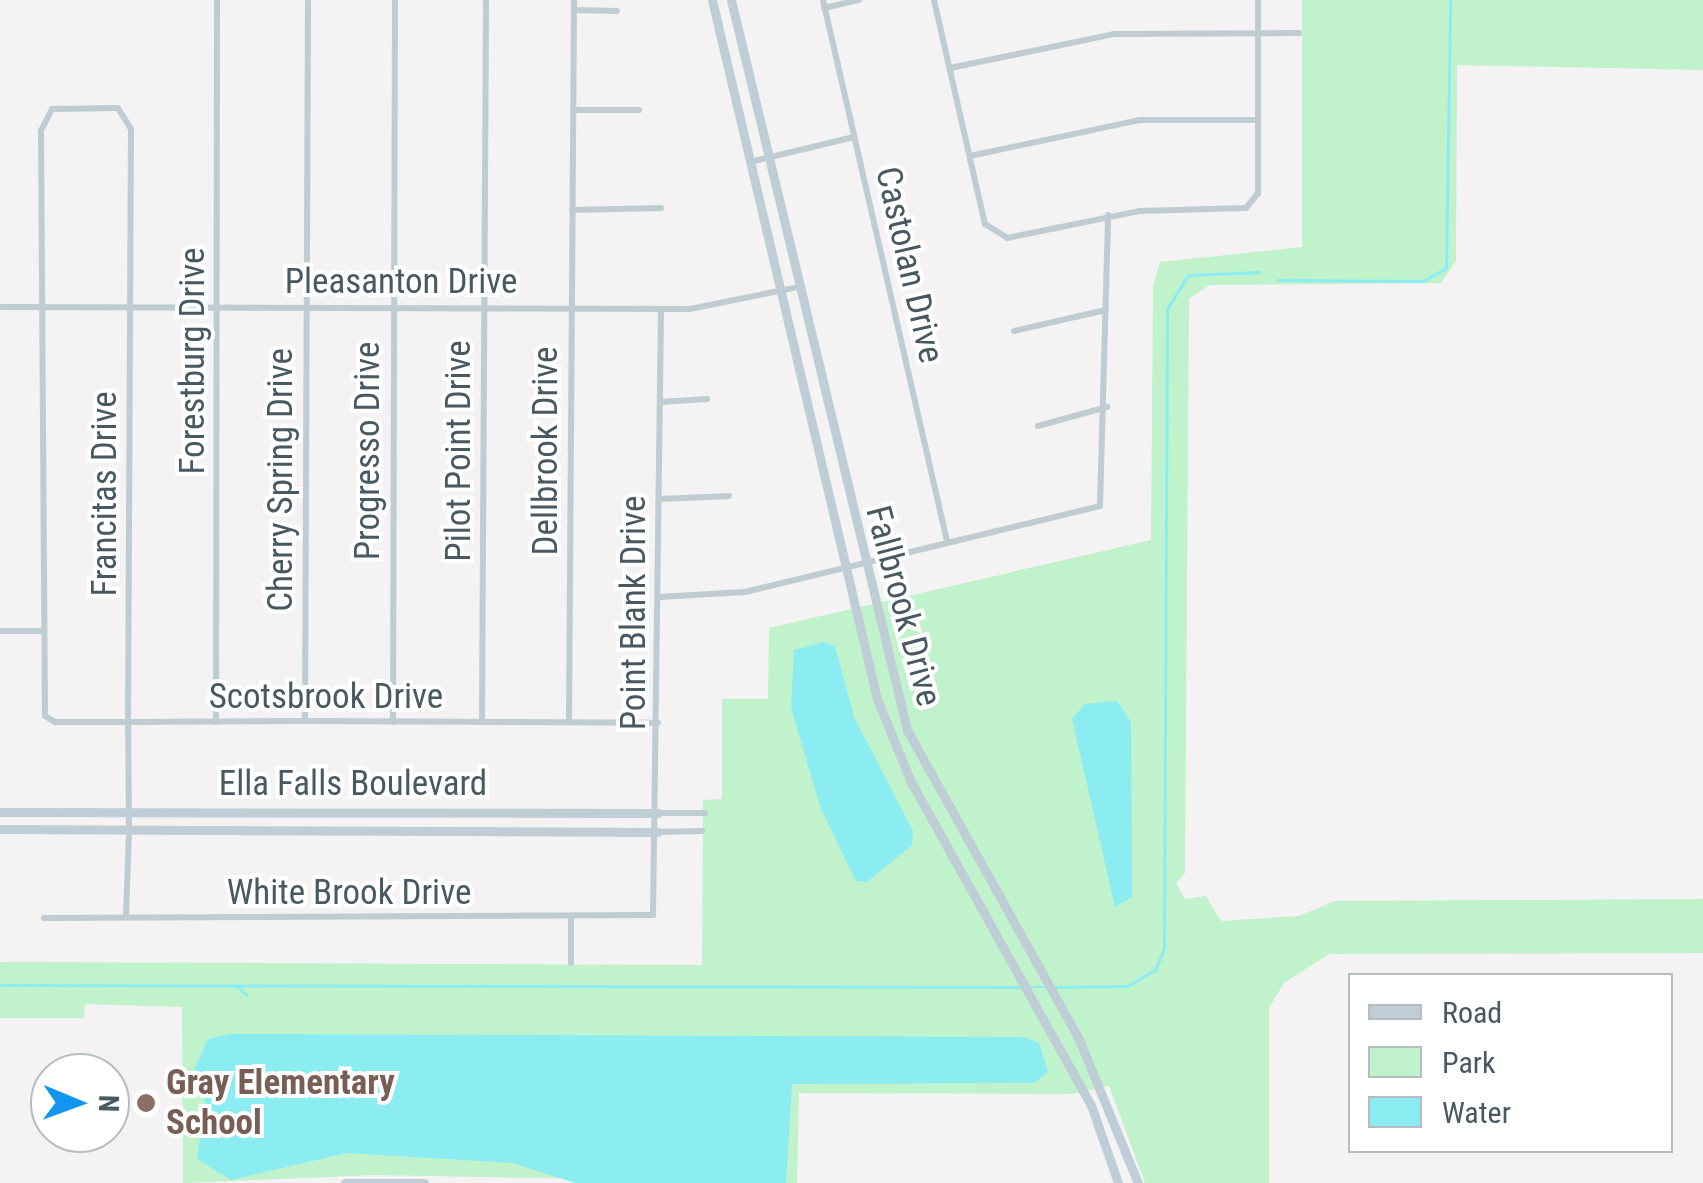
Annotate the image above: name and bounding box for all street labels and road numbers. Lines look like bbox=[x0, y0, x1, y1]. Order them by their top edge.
street label: Castolan Drive bbox=[866, 163, 952, 367]
street label: Forestburg Drive bbox=[172, 248, 214, 474]
street label: Pleasanton Drive bbox=[285, 261, 517, 303]
street label: Pilot Point Drive bbox=[438, 340, 480, 562]
street label: Progresso Drive bbox=[347, 342, 389, 560]
street label: Dellbrook Drive bbox=[525, 347, 567, 555]
street label: Cherry Spring Drive bbox=[260, 348, 302, 612]
street label: Francitas Drive bbox=[84, 391, 126, 597]
street label: Point Blank Drive bbox=[613, 496, 655, 730]
street label: Fallbrook Drive bbox=[856, 501, 950, 711]
street label: Scotsbrook Drive bbox=[209, 676, 443, 718]
street label: Ella Falls Boulevard bbox=[219, 763, 487, 805]
street label: White Brook Drive bbox=[227, 872, 471, 914]

